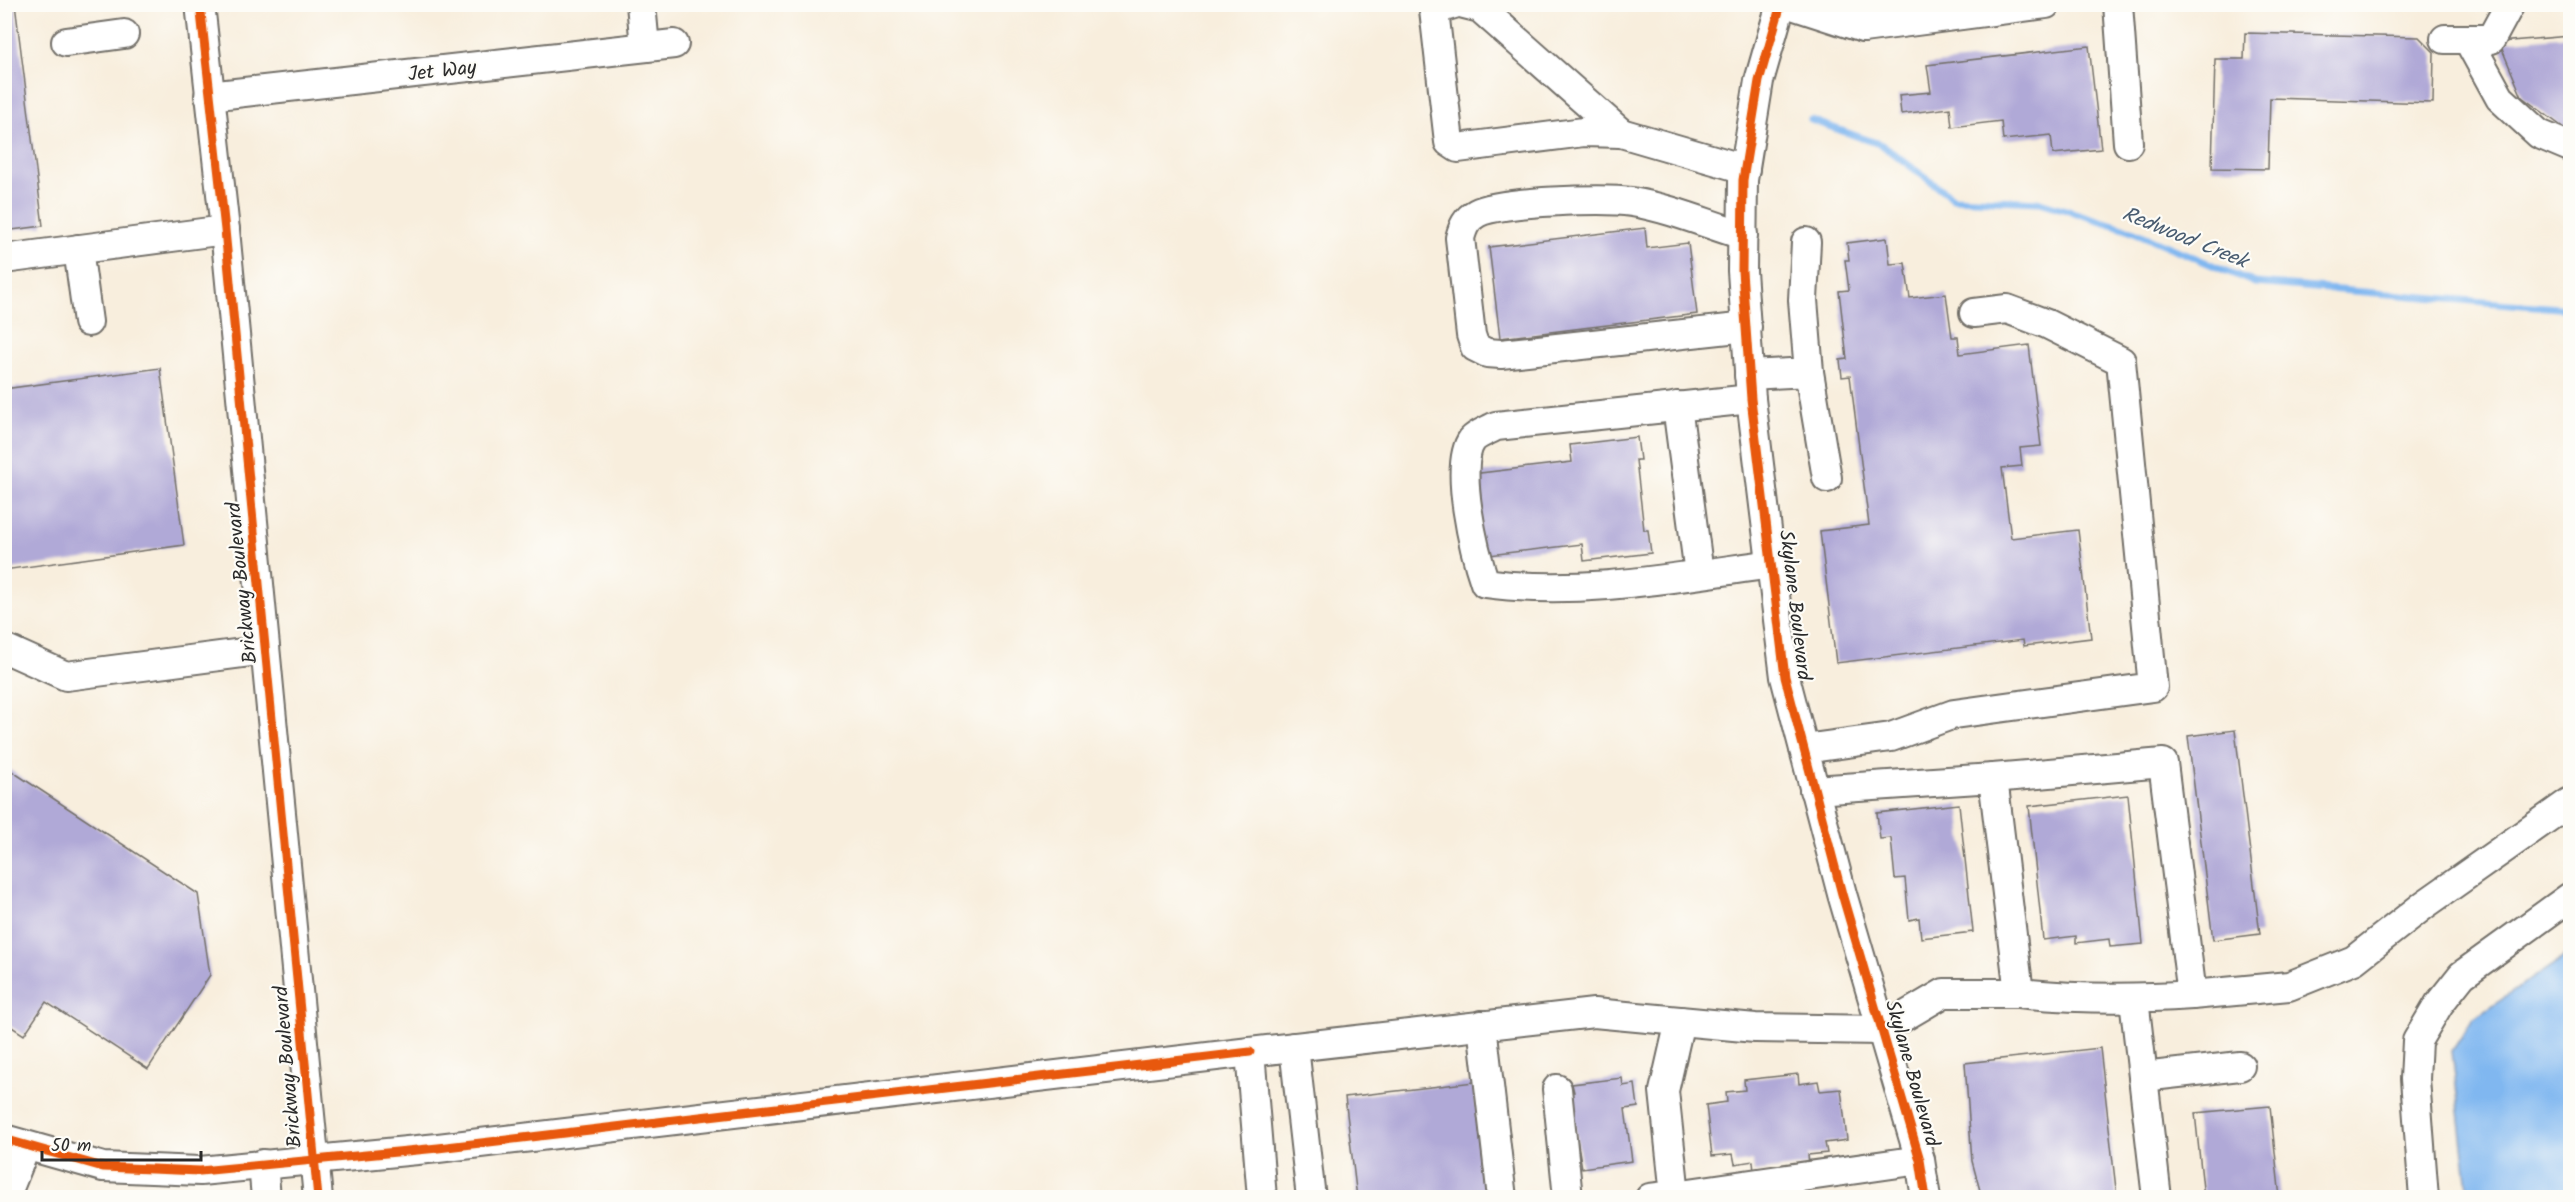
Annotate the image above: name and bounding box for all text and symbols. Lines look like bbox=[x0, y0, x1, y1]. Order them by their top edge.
street label: Jet Way bbox=[406, 52, 479, 91]
water label: Redwood Creek bbox=[2117, 198, 2255, 280]
street label: Brickway Boulevard bbox=[218, 499, 267, 665]
street label: Skylane Boulevard bbox=[1769, 528, 1819, 683]
street label: Brickway Boulevard bbox=[266, 984, 312, 1149]
street label: Skylane Boulevard bbox=[1875, 997, 1948, 1152]
scale bar bbox=[42, 1124, 201, 1162]
text: 50 m bbox=[51, 1132, 91, 1161]

